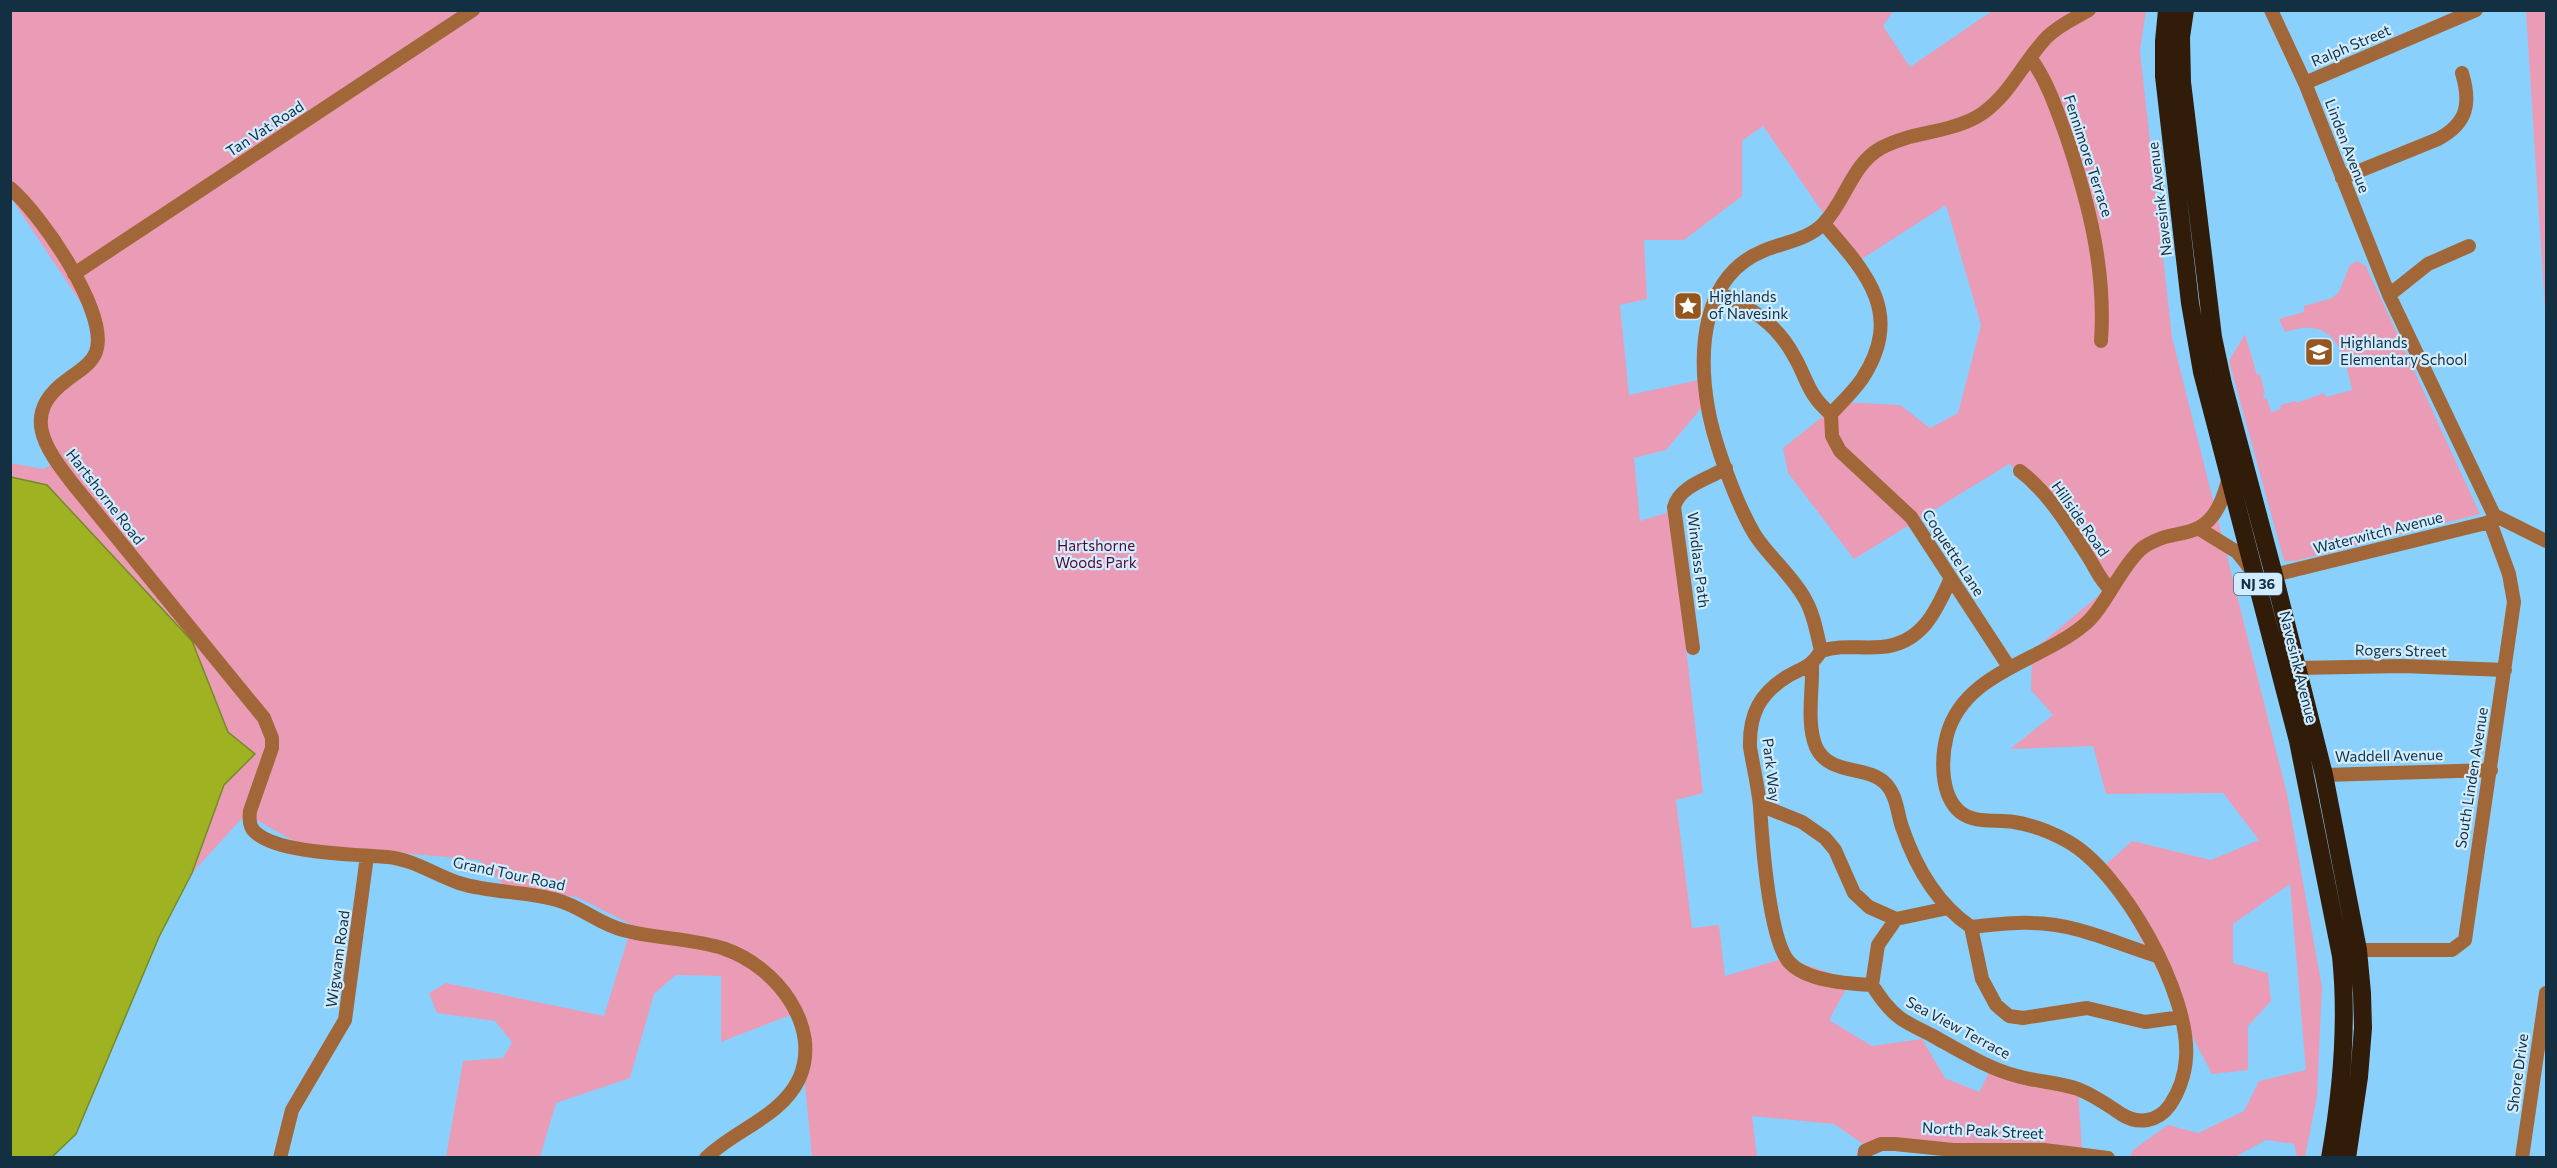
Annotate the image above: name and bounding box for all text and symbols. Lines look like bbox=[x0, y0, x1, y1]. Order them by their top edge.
street label: Ralph Street bbox=[2308, 20, 2393, 70]
street label: Fennimore Terrace bbox=[2061, 92, 2117, 219]
street label: Tan Vat Road bbox=[222, 96, 307, 160]
street label: Linden Avenue bbox=[2322, 96, 2374, 195]
street label: Navesink Avenue bbox=[2143, 141, 2175, 257]
place label: Highlands of Navesink bbox=[1709, 287, 1788, 322]
place icon: Highlands of Navesink bbox=[1672, 290, 1704, 322]
place label: Highlands Elementary School bbox=[2340, 333, 2467, 368]
school or university icon: Highlands Elementary School bbox=[2303, 336, 2335, 368]
street label: Hartshorne Road bbox=[63, 445, 149, 548]
street label: Hillside Road bbox=[2048, 477, 2113, 560]
street label: Coquette Lane bbox=[1919, 506, 1989, 599]
street label: Waterwitch Avenue bbox=[2311, 507, 2445, 557]
street label: Windlass Path bbox=[1684, 511, 1714, 609]
park label: Hartshorne Woods Park bbox=[1055, 536, 1137, 571]
road number: NJ 36 bbox=[2234, 573, 2282, 595]
street label: Navesink Avenue bbox=[2276, 609, 2322, 725]
street label: Rogers Street bbox=[2355, 640, 2447, 660]
street label: South Linden Avenue bbox=[2451, 706, 2491, 850]
street label: Park Way bbox=[1759, 737, 1785, 803]
street label: Waddell Avenue bbox=[2335, 745, 2443, 765]
street label: Grand Tour Road bbox=[451, 852, 567, 894]
street label: Wigwam Road bbox=[321, 909, 353, 1009]
street label: Sea View Terrace bbox=[1903, 992, 2014, 1062]
street label: Shore Drive bbox=[2503, 1032, 2531, 1113]
street label: North Peak Street bbox=[1922, 1118, 2045, 1142]

